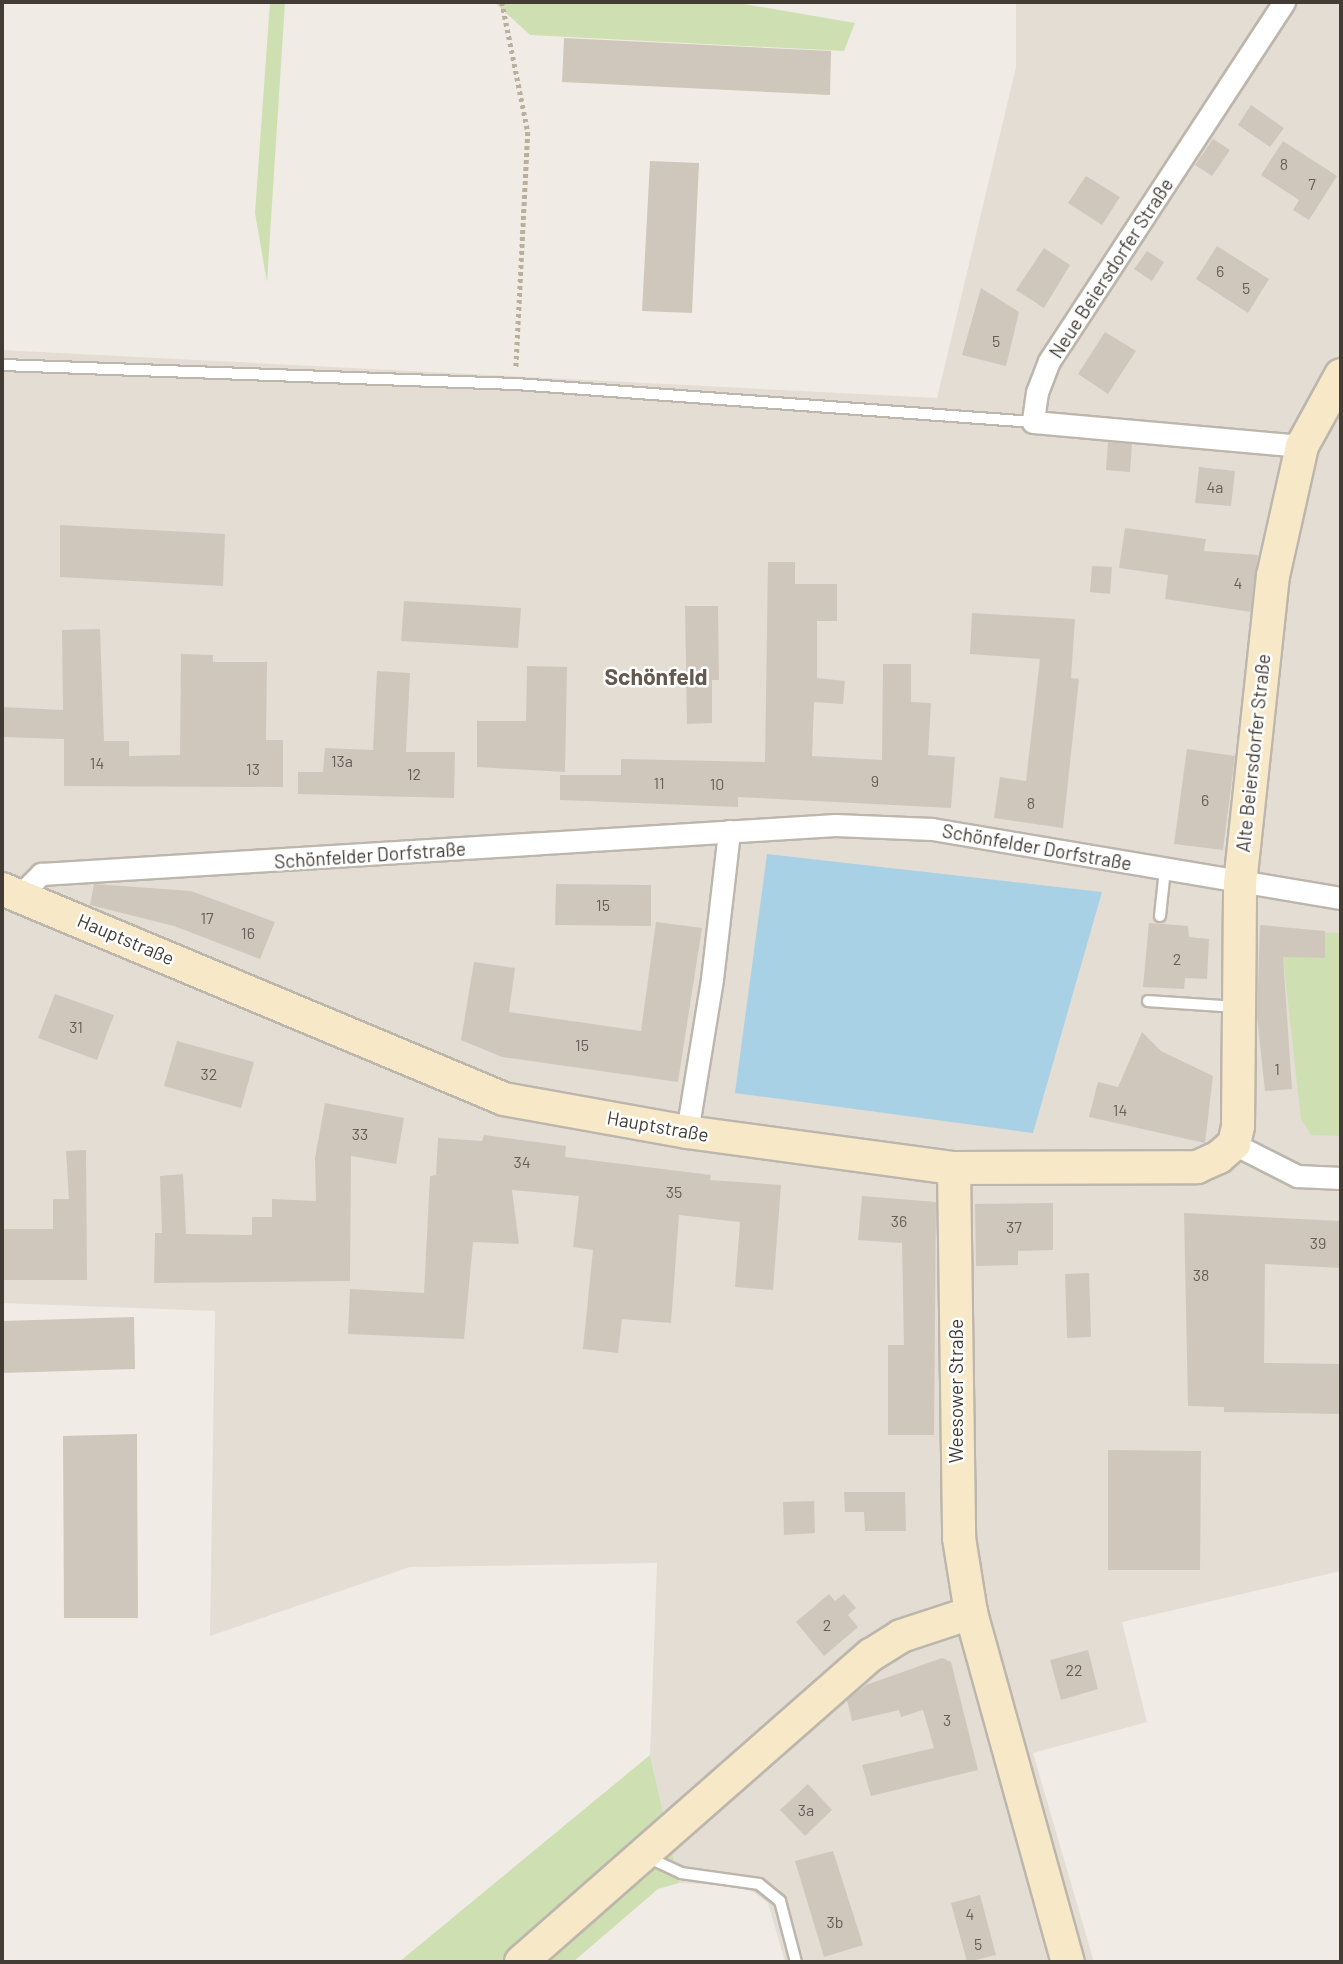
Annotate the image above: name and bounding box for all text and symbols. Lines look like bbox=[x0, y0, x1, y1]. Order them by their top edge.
house number: 8 bbox=[1280, 154, 1288, 174]
street label: Neue Beiersdorfer Straße bbox=[1044, 174, 1178, 362]
house number: 7 bbox=[1308, 174, 1316, 194]
house number: 6 bbox=[1216, 261, 1224, 281]
house number: 5 bbox=[1242, 278, 1250, 298]
house number: 5 bbox=[992, 331, 1000, 351]
house number: 4a bbox=[1207, 477, 1223, 497]
house number: 4 bbox=[1234, 573, 1242, 593]
street label: Alte Beiersdorfer Straße bbox=[1231, 653, 1275, 853]
district label: Schönfeld bbox=[604, 662, 708, 690]
house number: 13a bbox=[331, 751, 353, 771]
house number: 14 bbox=[90, 753, 104, 773]
house number: 13 bbox=[246, 759, 260, 779]
house number: 12 bbox=[407, 764, 421, 784]
house number: 9 bbox=[871, 771, 879, 791]
house number: 11 bbox=[653, 773, 665, 793]
house number: 10 bbox=[710, 774, 724, 794]
house number: 6 bbox=[1201, 790, 1209, 810]
house number: 8 bbox=[1027, 793, 1035, 813]
street label: Schönfelder Dorfstraße bbox=[940, 819, 1134, 875]
street label: Schönfelder Dorfstraße bbox=[273, 837, 467, 873]
house number: 15 bbox=[596, 895, 610, 915]
street label: Hauptstraße bbox=[74, 908, 178, 970]
house number: 17 bbox=[200, 908, 214, 928]
house number: 16 bbox=[241, 923, 255, 943]
house number: 2 bbox=[1173, 949, 1181, 969]
house number: 31 bbox=[69, 1017, 83, 1037]
house number: 15 bbox=[575, 1035, 589, 1055]
house number: 1 bbox=[1274, 1059, 1280, 1079]
house number: 32 bbox=[201, 1064, 217, 1084]
house number: 14 bbox=[1113, 1100, 1127, 1120]
street label: Hauptstraße bbox=[605, 1106, 711, 1146]
house number: 33 bbox=[352, 1124, 368, 1144]
house number: 34 bbox=[513, 1152, 531, 1172]
house number: 35 bbox=[666, 1182, 682, 1202]
house number: 36 bbox=[891, 1211, 907, 1231]
house number: 37 bbox=[1006, 1217, 1022, 1237]
house number: 39 bbox=[1310, 1233, 1326, 1253]
house number: 38 bbox=[1193, 1265, 1209, 1285]
street label: Weesower Straße bbox=[945, 1319, 967, 1463]
house number: 2 bbox=[823, 1615, 831, 1635]
house number: 22 bbox=[1065, 1660, 1083, 1680]
house number: 3 bbox=[943, 1710, 951, 1730]
house number: 3a bbox=[798, 1800, 814, 1820]
house number: 4 bbox=[966, 1904, 974, 1924]
house number: 3b bbox=[827, 1912, 843, 1932]
house number: 5 bbox=[974, 1934, 982, 1954]

